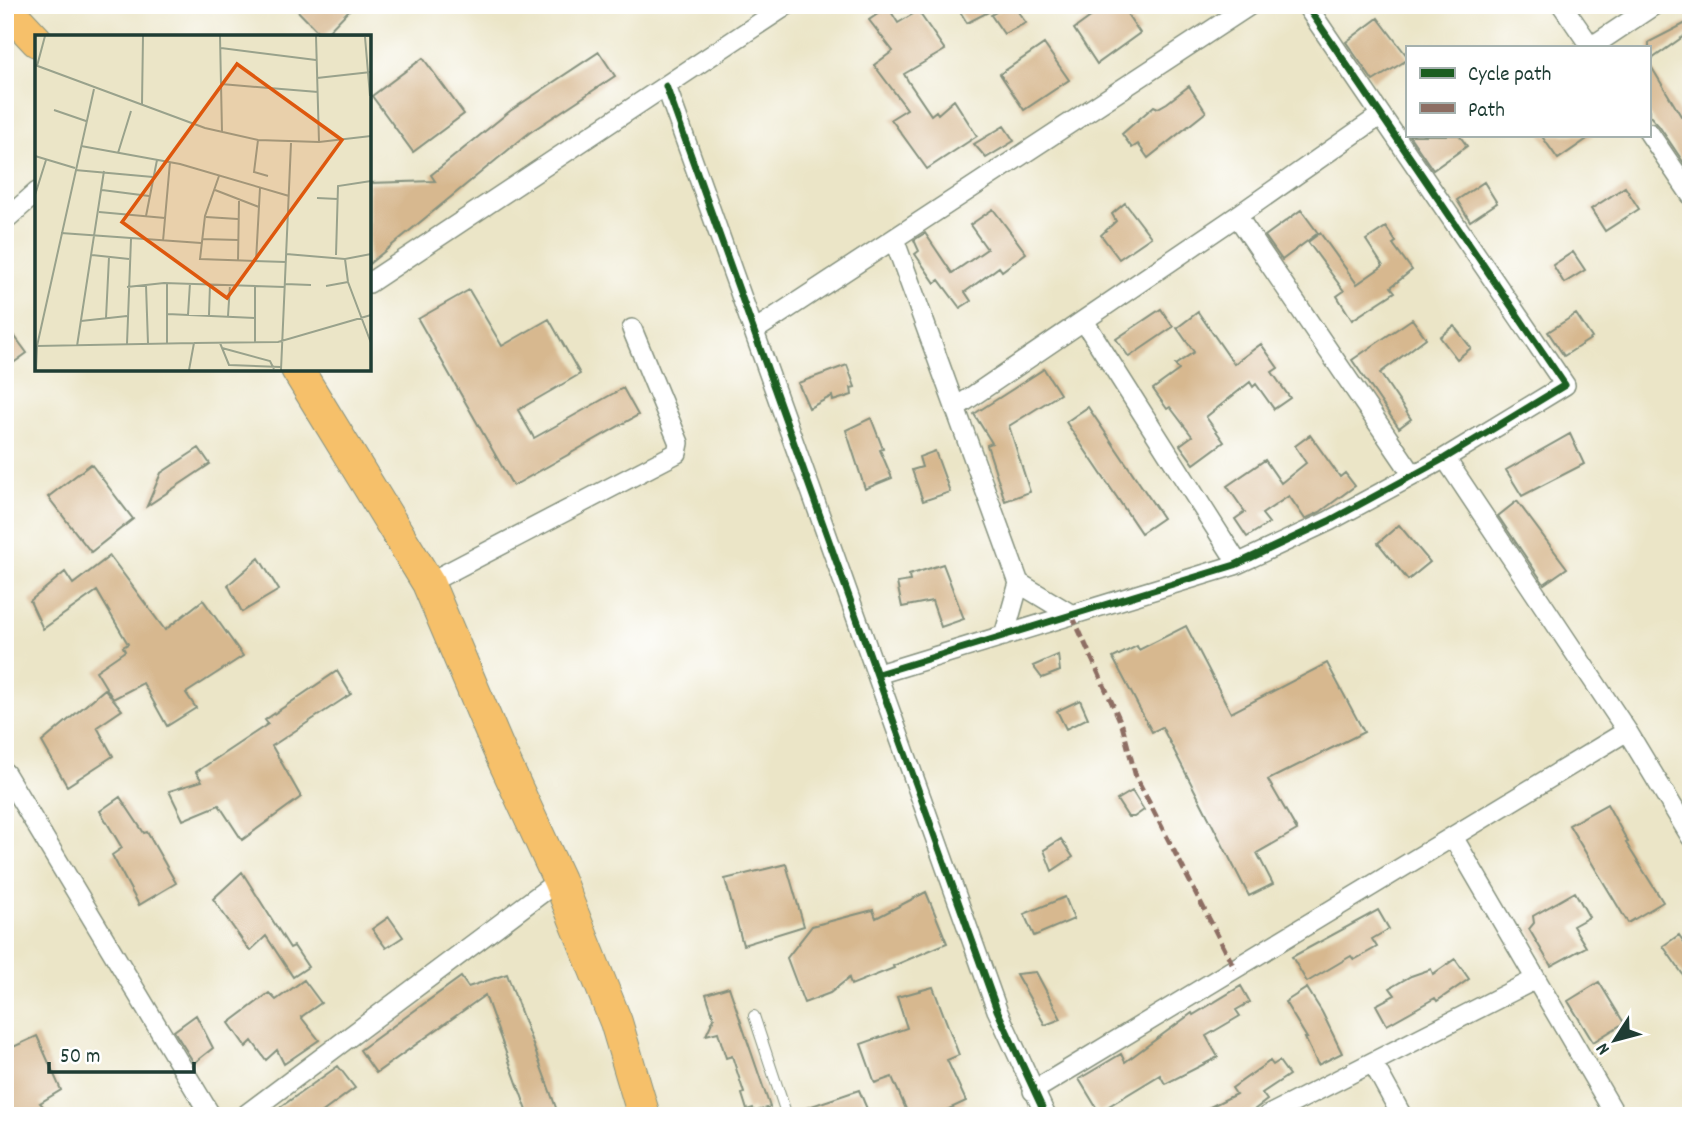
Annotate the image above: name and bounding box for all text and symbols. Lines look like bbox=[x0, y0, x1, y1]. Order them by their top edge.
inset map bbox=[35, 35, 371, 371]
legend bbox=[1406, 46, 1650, 136]
text: Cycle path bbox=[1468, 61, 1551, 91]
text: Path bbox=[1468, 97, 1505, 127]
north arrow bbox=[1580, 1006, 1650, 1076]
scale bar bbox=[49, 1030, 194, 1074]
text: N bbox=[1590, 1036, 1618, 1060]
text: 50 m bbox=[60, 1043, 100, 1073]

